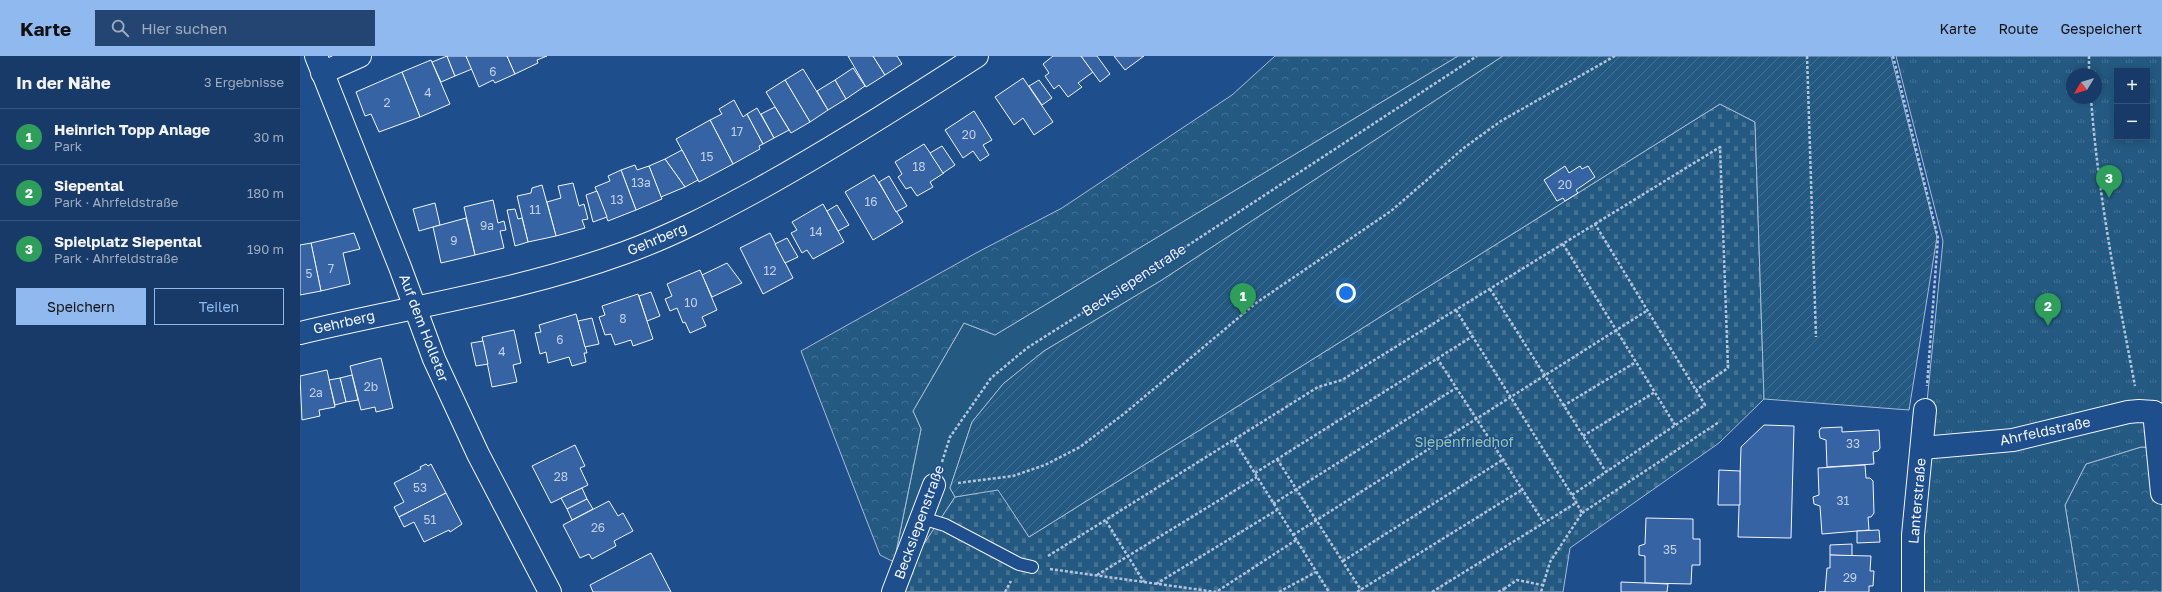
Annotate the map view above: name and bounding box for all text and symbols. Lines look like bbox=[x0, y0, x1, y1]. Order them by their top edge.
search box bbox=[95, 10, 375, 46]
text: Karte bbox=[20, 17, 71, 40]
icon: search bbox=[109, 17, 131, 39]
text: Hier suchen bbox=[141, 19, 227, 37]
text: Karte bbox=[1940, 20, 1976, 37]
text: Route bbox=[1998, 20, 2038, 37]
text: Gespeichert bbox=[2060, 20, 2142, 37]
house number: 6 bbox=[489, 64, 497, 79]
north arrow bbox=[2066, 68, 2102, 104]
map controls bbox=[2114, 68, 2150, 140]
button: + bbox=[2114, 68, 2150, 104]
text: In der Nähe bbox=[16, 72, 111, 93]
text: 3 Ergebnisse bbox=[204, 74, 284, 90]
house number: 4 bbox=[424, 85, 432, 100]
house number: 2 bbox=[384, 95, 391, 110]
button: − bbox=[2114, 104, 2150, 140]
text: Heinrich Topp Anlage bbox=[54, 120, 210, 138]
house number: 17 bbox=[731, 124, 743, 139]
house number: 20 bbox=[962, 127, 976, 142]
text: 1 bbox=[26, 129, 32, 145]
text: 30 m bbox=[254, 129, 284, 145]
text: Park bbox=[54, 138, 82, 154]
house number: 15 bbox=[701, 149, 713, 164]
house number: 18 bbox=[912, 159, 926, 174]
pin: 3 bbox=[2096, 165, 2122, 198]
house number: 13a bbox=[631, 175, 651, 190]
text: Siepental bbox=[54, 176, 124, 194]
house number: 20 bbox=[1558, 177, 1572, 192]
text: 2 bbox=[25, 185, 33, 201]
text: 180 m bbox=[247, 185, 284, 201]
house number: 13 bbox=[611, 192, 623, 207]
text: Park · Ahrfeldstraße bbox=[54, 194, 178, 210]
house number: 16 bbox=[864, 194, 878, 209]
house number: 11 bbox=[529, 202, 541, 217]
house number: 9a bbox=[480, 218, 494, 233]
street label: Gehrberg bbox=[625, 218, 689, 259]
house number: 14 bbox=[809, 224, 823, 239]
text: Spielplatz Siepental bbox=[54, 232, 202, 250]
house number: 9 bbox=[450, 233, 458, 248]
street label: Becksiepenstraße bbox=[1079, 240, 1189, 319]
text: 3 bbox=[25, 241, 33, 257]
text: 190 m bbox=[247, 241, 284, 257]
text: Park · Ahrfeldstraße bbox=[54, 250, 178, 266]
house number: 7 bbox=[328, 261, 334, 276]
house number: 12 bbox=[764, 263, 776, 278]
house number: 5 bbox=[306, 266, 313, 281]
street label: Auf dem Holleter bbox=[396, 272, 453, 385]
pin: 1 bbox=[1230, 283, 1256, 316]
your location bbox=[1336, 283, 1356, 303]
button: Speichern bbox=[16, 288, 146, 325]
button: Teilen bbox=[154, 288, 284, 325]
pin: 2 bbox=[2035, 293, 2061, 326]
house number: 10 bbox=[684, 295, 698, 310]
street label: Gehrberg bbox=[311, 306, 376, 337]
house number: 8 bbox=[619, 311, 627, 326]
house number: 6 bbox=[556, 332, 564, 347]
house number: 4 bbox=[498, 344, 506, 359]
house number: 2b bbox=[364, 379, 378, 394]
house number: 2a bbox=[309, 385, 323, 400]
street label: Ahrfeldstraße bbox=[1998, 413, 2092, 448]
park label: Siepenfriedhof bbox=[1414, 433, 1514, 450]
house number: 33 bbox=[1846, 436, 1860, 451]
street label: Lanterstraße bbox=[1904, 457, 1929, 545]
street label: Becksiepenstraße bbox=[890, 462, 947, 581]
house number: 28 bbox=[554, 469, 568, 484]
house number: 53 bbox=[413, 480, 427, 495]
house number: 31 bbox=[1837, 493, 1850, 508]
house number: 51 bbox=[424, 512, 437, 527]
house number: 26 bbox=[591, 520, 605, 535]
house number: 35 bbox=[1663, 542, 1677, 557]
house number: 29 bbox=[1843, 570, 1857, 585]

